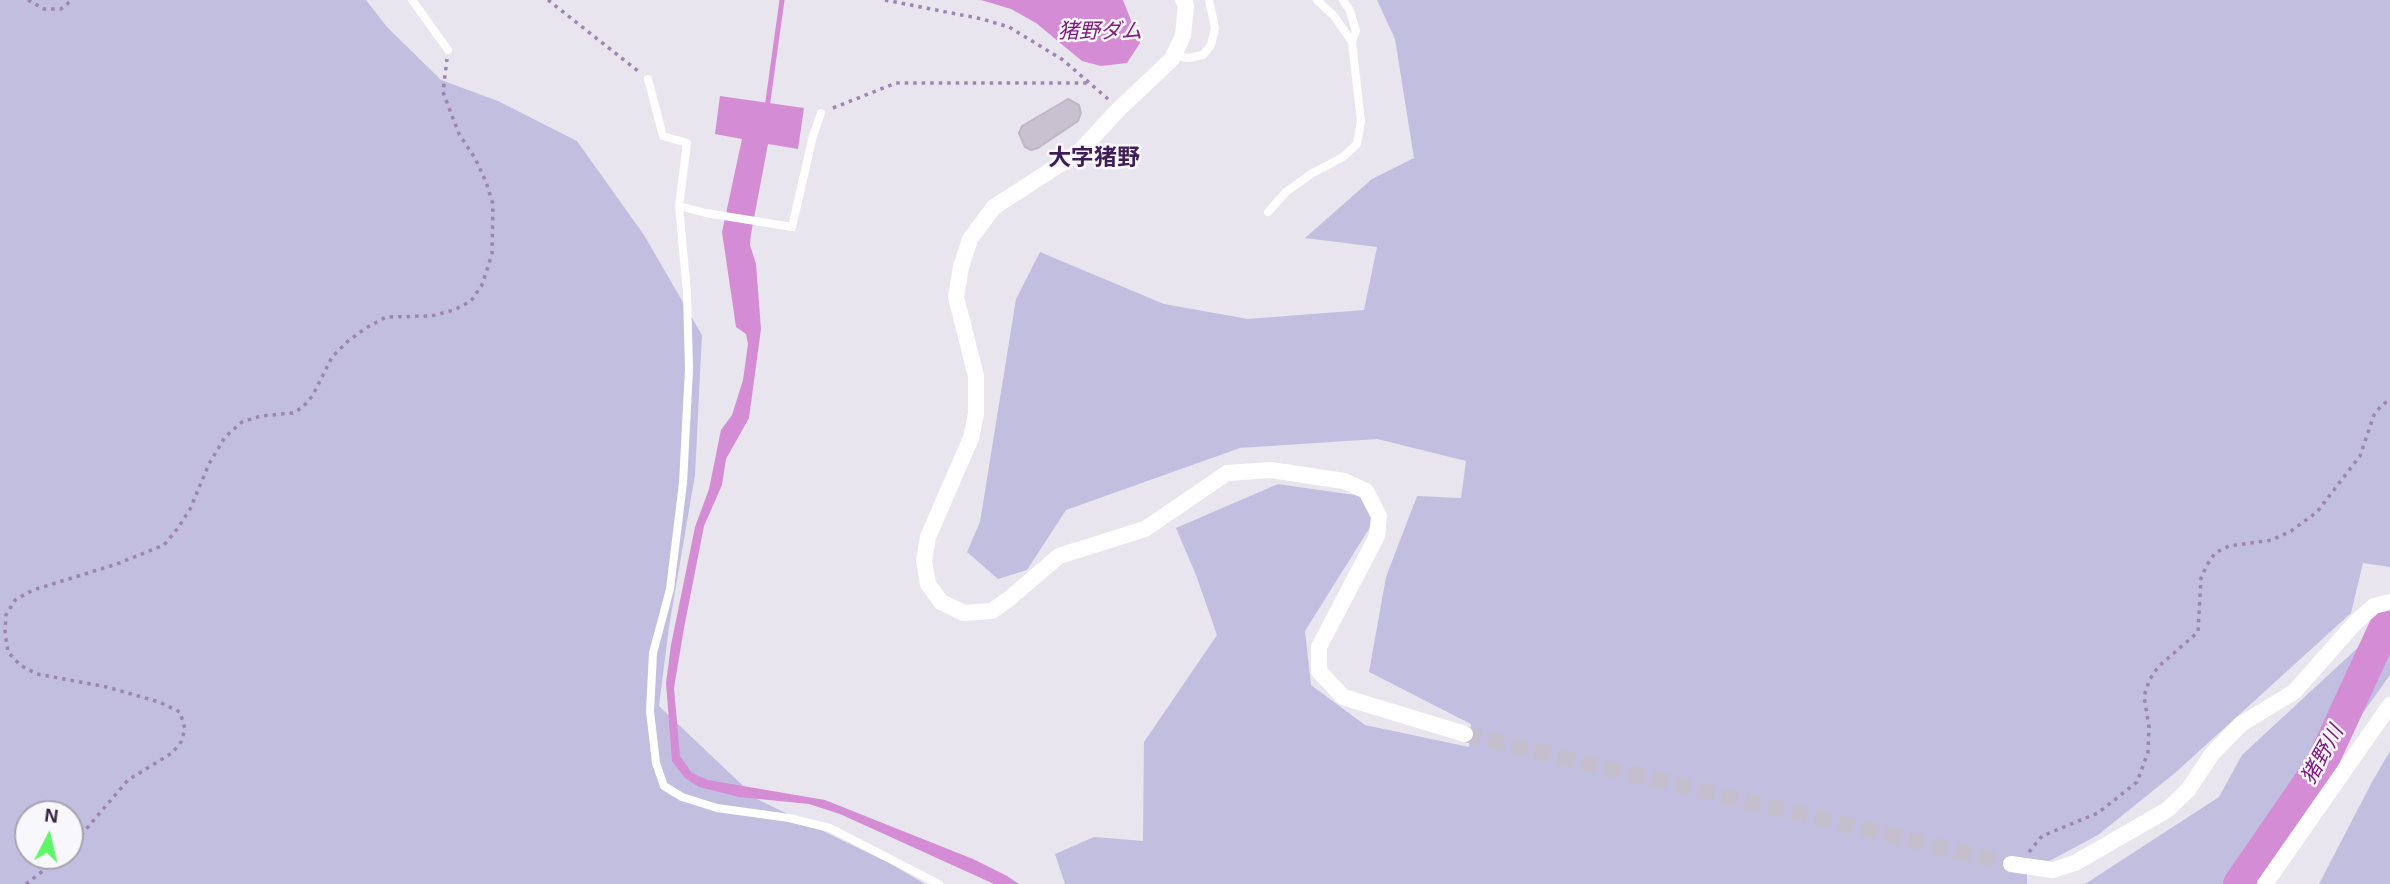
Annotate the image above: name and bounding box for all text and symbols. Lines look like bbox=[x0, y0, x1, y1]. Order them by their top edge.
water label: 猪野ダム bbox=[1058, 19, 1142, 45]
district label: 大字猪野 bbox=[1048, 145, 1140, 173]
water label: 猪野川 bbox=[2297, 721, 2349, 789]
north arrow bbox=[14, 800, 84, 870]
text: N bbox=[43, 804, 59, 827]

